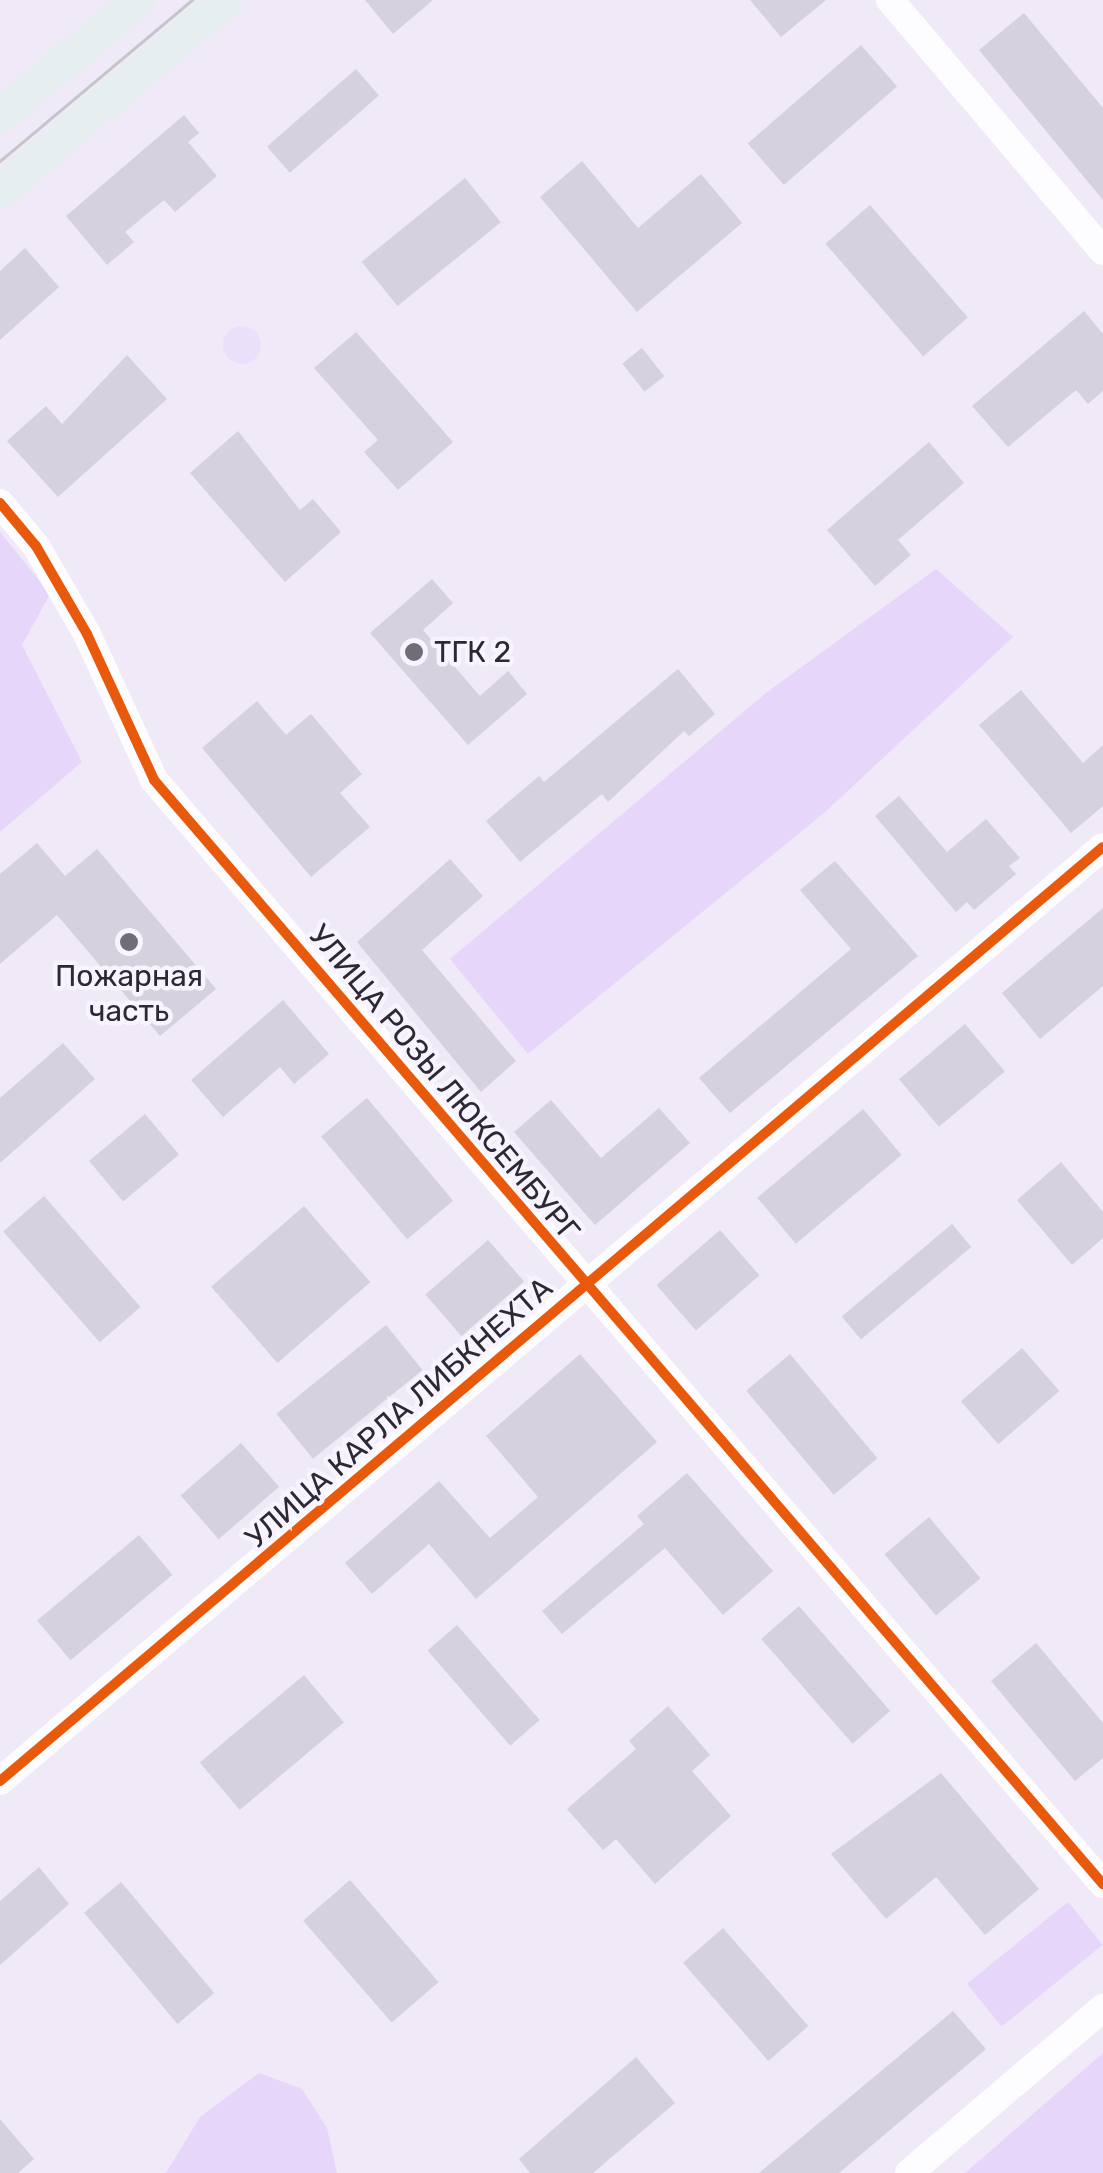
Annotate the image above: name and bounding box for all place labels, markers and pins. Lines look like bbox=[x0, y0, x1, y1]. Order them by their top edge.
place label: ТГК 2 bbox=[434, 634, 511, 670]
marker: ТГК 2 bbox=[403, 641, 425, 663]
marker: Пожарная часть bbox=[118, 931, 140, 953]
place label: Пожарная часть bbox=[55, 958, 203, 1028]

